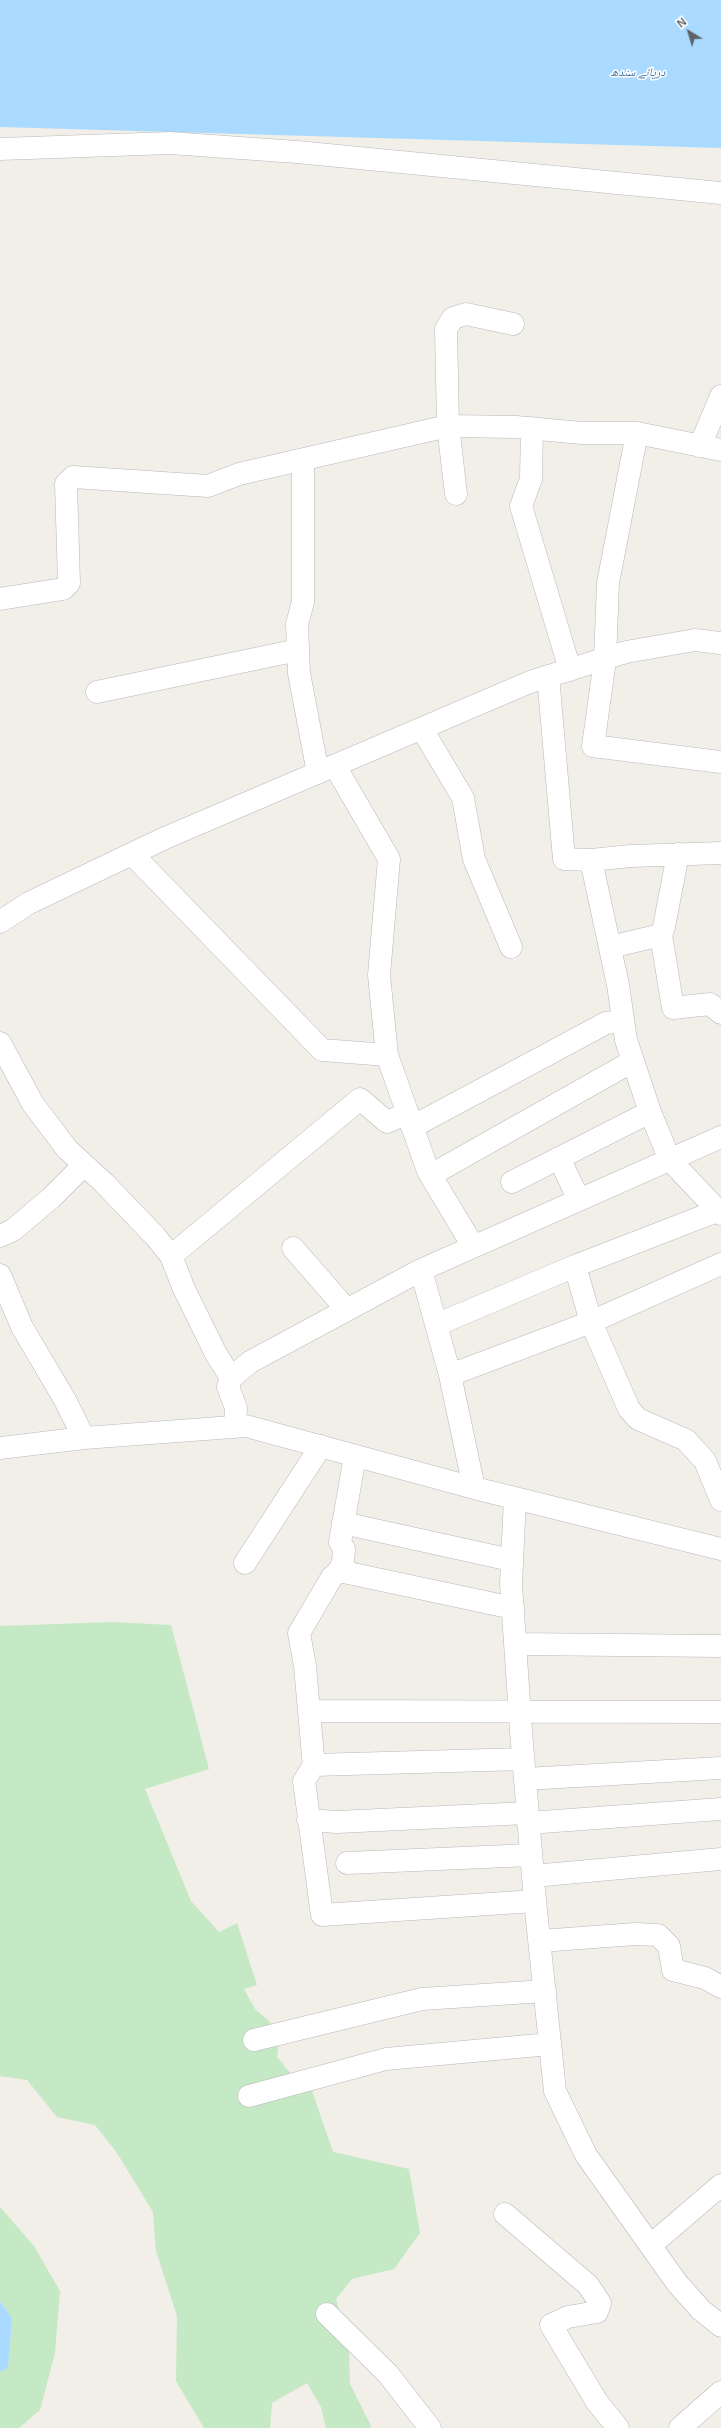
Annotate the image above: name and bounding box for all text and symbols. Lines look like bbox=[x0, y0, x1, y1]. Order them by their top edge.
north arrow bbox=[669, 12, 709, 52]
text: N bbox=[675, 15, 688, 30]
water label: دریائے سندھ bbox=[611, 66, 665, 80]

